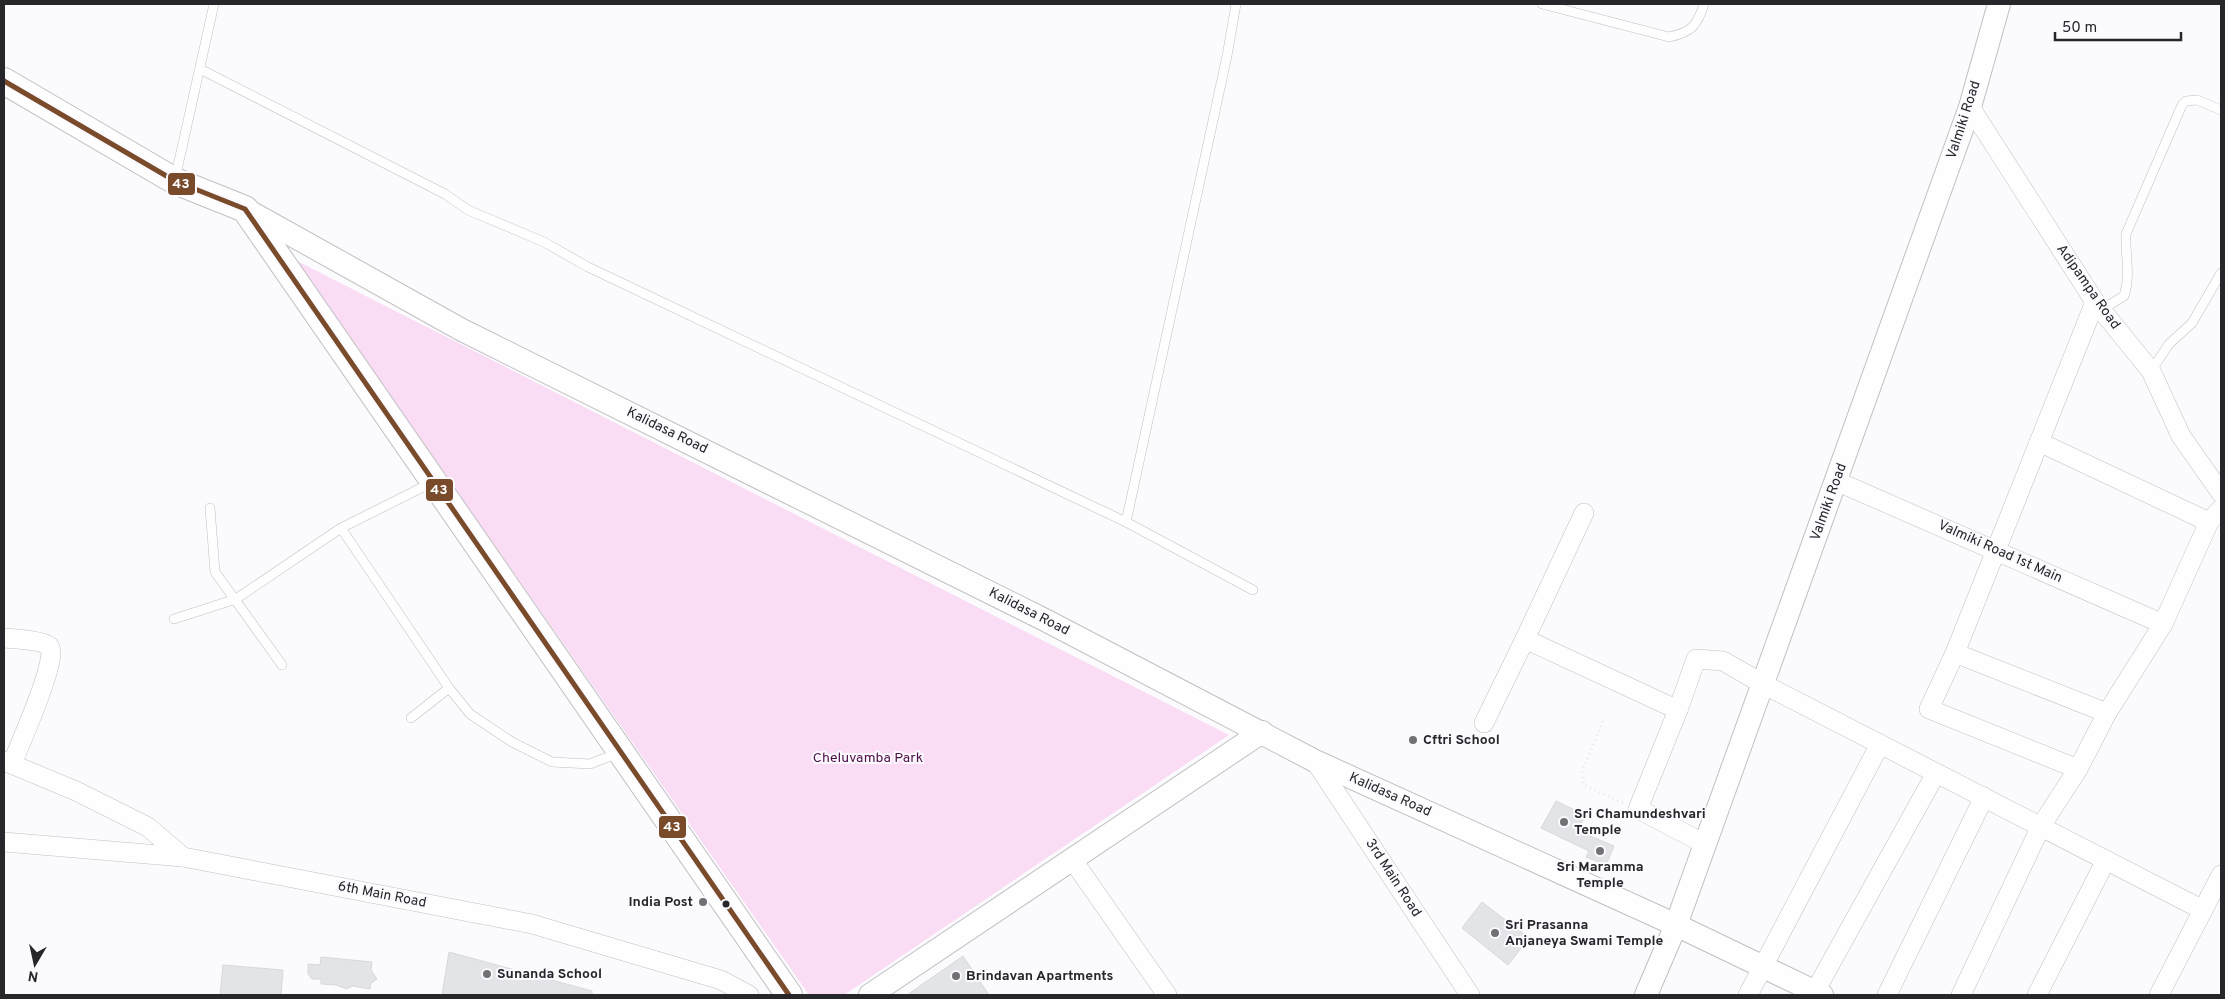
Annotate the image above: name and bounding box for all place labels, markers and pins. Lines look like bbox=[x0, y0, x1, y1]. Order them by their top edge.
place label: Cftri School bbox=[1423, 732, 1500, 749]
marker: Cftri School bbox=[1407, 734, 1419, 746]
place label: Sri Chamundeshvari Temple bbox=[1574, 806, 1706, 839]
marker: Sri Chamundeshvari Temple bbox=[1558, 816, 1570, 828]
marker: Sri Maramma Temple bbox=[1594, 845, 1606, 857]
place label: Sri Maramma Temple bbox=[1556, 859, 1644, 892]
place label: India Post bbox=[628, 894, 693, 911]
marker: India Post bbox=[697, 896, 709, 908]
unlabelled marker bbox=[721, 899, 731, 909]
place label: Sri Prasanna Anjaneya Swami Temple bbox=[1505, 917, 1664, 950]
marker: Sri Prasanna Anjaneya Swami Temple bbox=[1489, 927, 1501, 939]
place label: Sunanda School bbox=[497, 966, 602, 983]
marker: Sunanda School bbox=[481, 968, 493, 980]
place label: Brindavan Apartments bbox=[966, 968, 1114, 985]
marker: Brindavan Apartments bbox=[950, 970, 962, 982]

